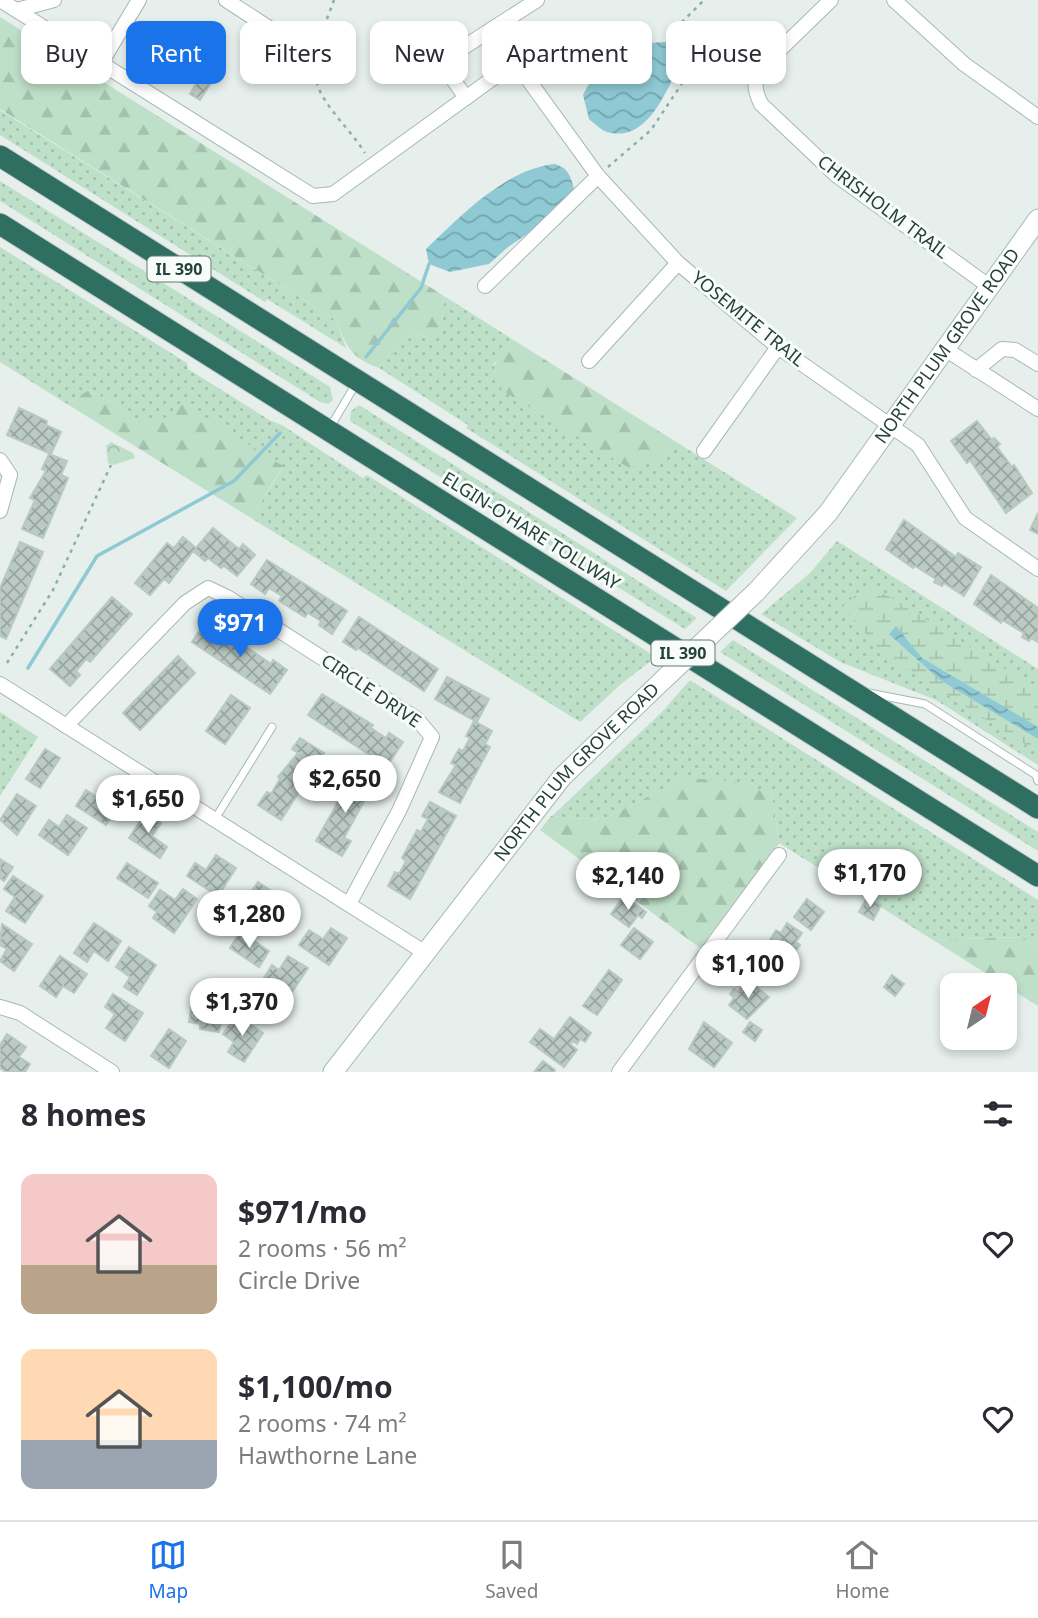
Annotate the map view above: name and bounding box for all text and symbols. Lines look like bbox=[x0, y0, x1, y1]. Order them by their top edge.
chip: Buy bbox=[21, 21, 112, 84]
chip: Rent bbox=[126, 21, 226, 84]
chip: Filters bbox=[240, 21, 356, 84]
chip: New bbox=[370, 21, 468, 84]
chip: Apartment bbox=[482, 21, 652, 84]
chip: House bbox=[666, 21, 786, 84]
street label: CHRISHOLM TRAIL bbox=[813, 149, 954, 263]
street label: NORTH PLUM GROVE ROAD bbox=[868, 243, 1024, 448]
road number: IL 390 bbox=[148, 256, 210, 282]
street label: YOSEMITE TRAIL bbox=[687, 265, 810, 371]
street label: ELGIN-O'HARE TOLLWAY bbox=[438, 466, 626, 595]
pin: $971 bbox=[199, 600, 281, 659]
text: $971 bbox=[214, 606, 266, 638]
road number: IL 390 bbox=[652, 640, 714, 666]
street label: CIRCLE DRIVE bbox=[317, 648, 426, 732]
street label: NORTH PLUM GROVE ROAD bbox=[488, 677, 664, 866]
pin: $2,650 bbox=[288, 756, 402, 815]
text: $2,650 bbox=[309, 762, 381, 794]
pin: $1,650 bbox=[91, 776, 205, 835]
text: $1,650 bbox=[112, 782, 184, 814]
pin: $1,170 bbox=[813, 850, 927, 909]
pin: $2,140 bbox=[571, 852, 685, 912]
text: $1,170 bbox=[834, 856, 906, 888]
text: $2,140 bbox=[592, 859, 664, 891]
pin: $1,280 bbox=[192, 890, 306, 950]
text: $1,280 bbox=[213, 897, 285, 929]
pin: $1,100 bbox=[691, 940, 805, 1000]
text: $1,100 bbox=[712, 947, 784, 979]
north arrow bbox=[940, 973, 1017, 1050]
map controls bbox=[940, 973, 1017, 1050]
pin: $1,370 bbox=[185, 978, 299, 1038]
text: $1,370 bbox=[206, 985, 278, 1017]
text: 8 homes bbox=[21, 1094, 146, 1135]
icon: filters bbox=[979, 1095, 1017, 1133]
text: $971/mo bbox=[238, 1191, 367, 1232]
icon: home bbox=[77, 1202, 161, 1286]
icon: heart bbox=[979, 1225, 1017, 1263]
text: 2 rooms · 56 m² bbox=[238, 1232, 407, 1264]
text: Circle Drive bbox=[238, 1264, 360, 1296]
text: $1,100/mo bbox=[238, 1366, 393, 1407]
icon: home bbox=[77, 1377, 161, 1461]
icon: heart bbox=[979, 1400, 1017, 1438]
text: 2 rooms · 74 m² bbox=[238, 1407, 407, 1439]
text: Hawthorne Lane bbox=[238, 1439, 417, 1471]
tab: Map bbox=[149, 1536, 188, 1604]
tab: Saved bbox=[485, 1536, 538, 1604]
tab: Home bbox=[835, 1536, 889, 1604]

